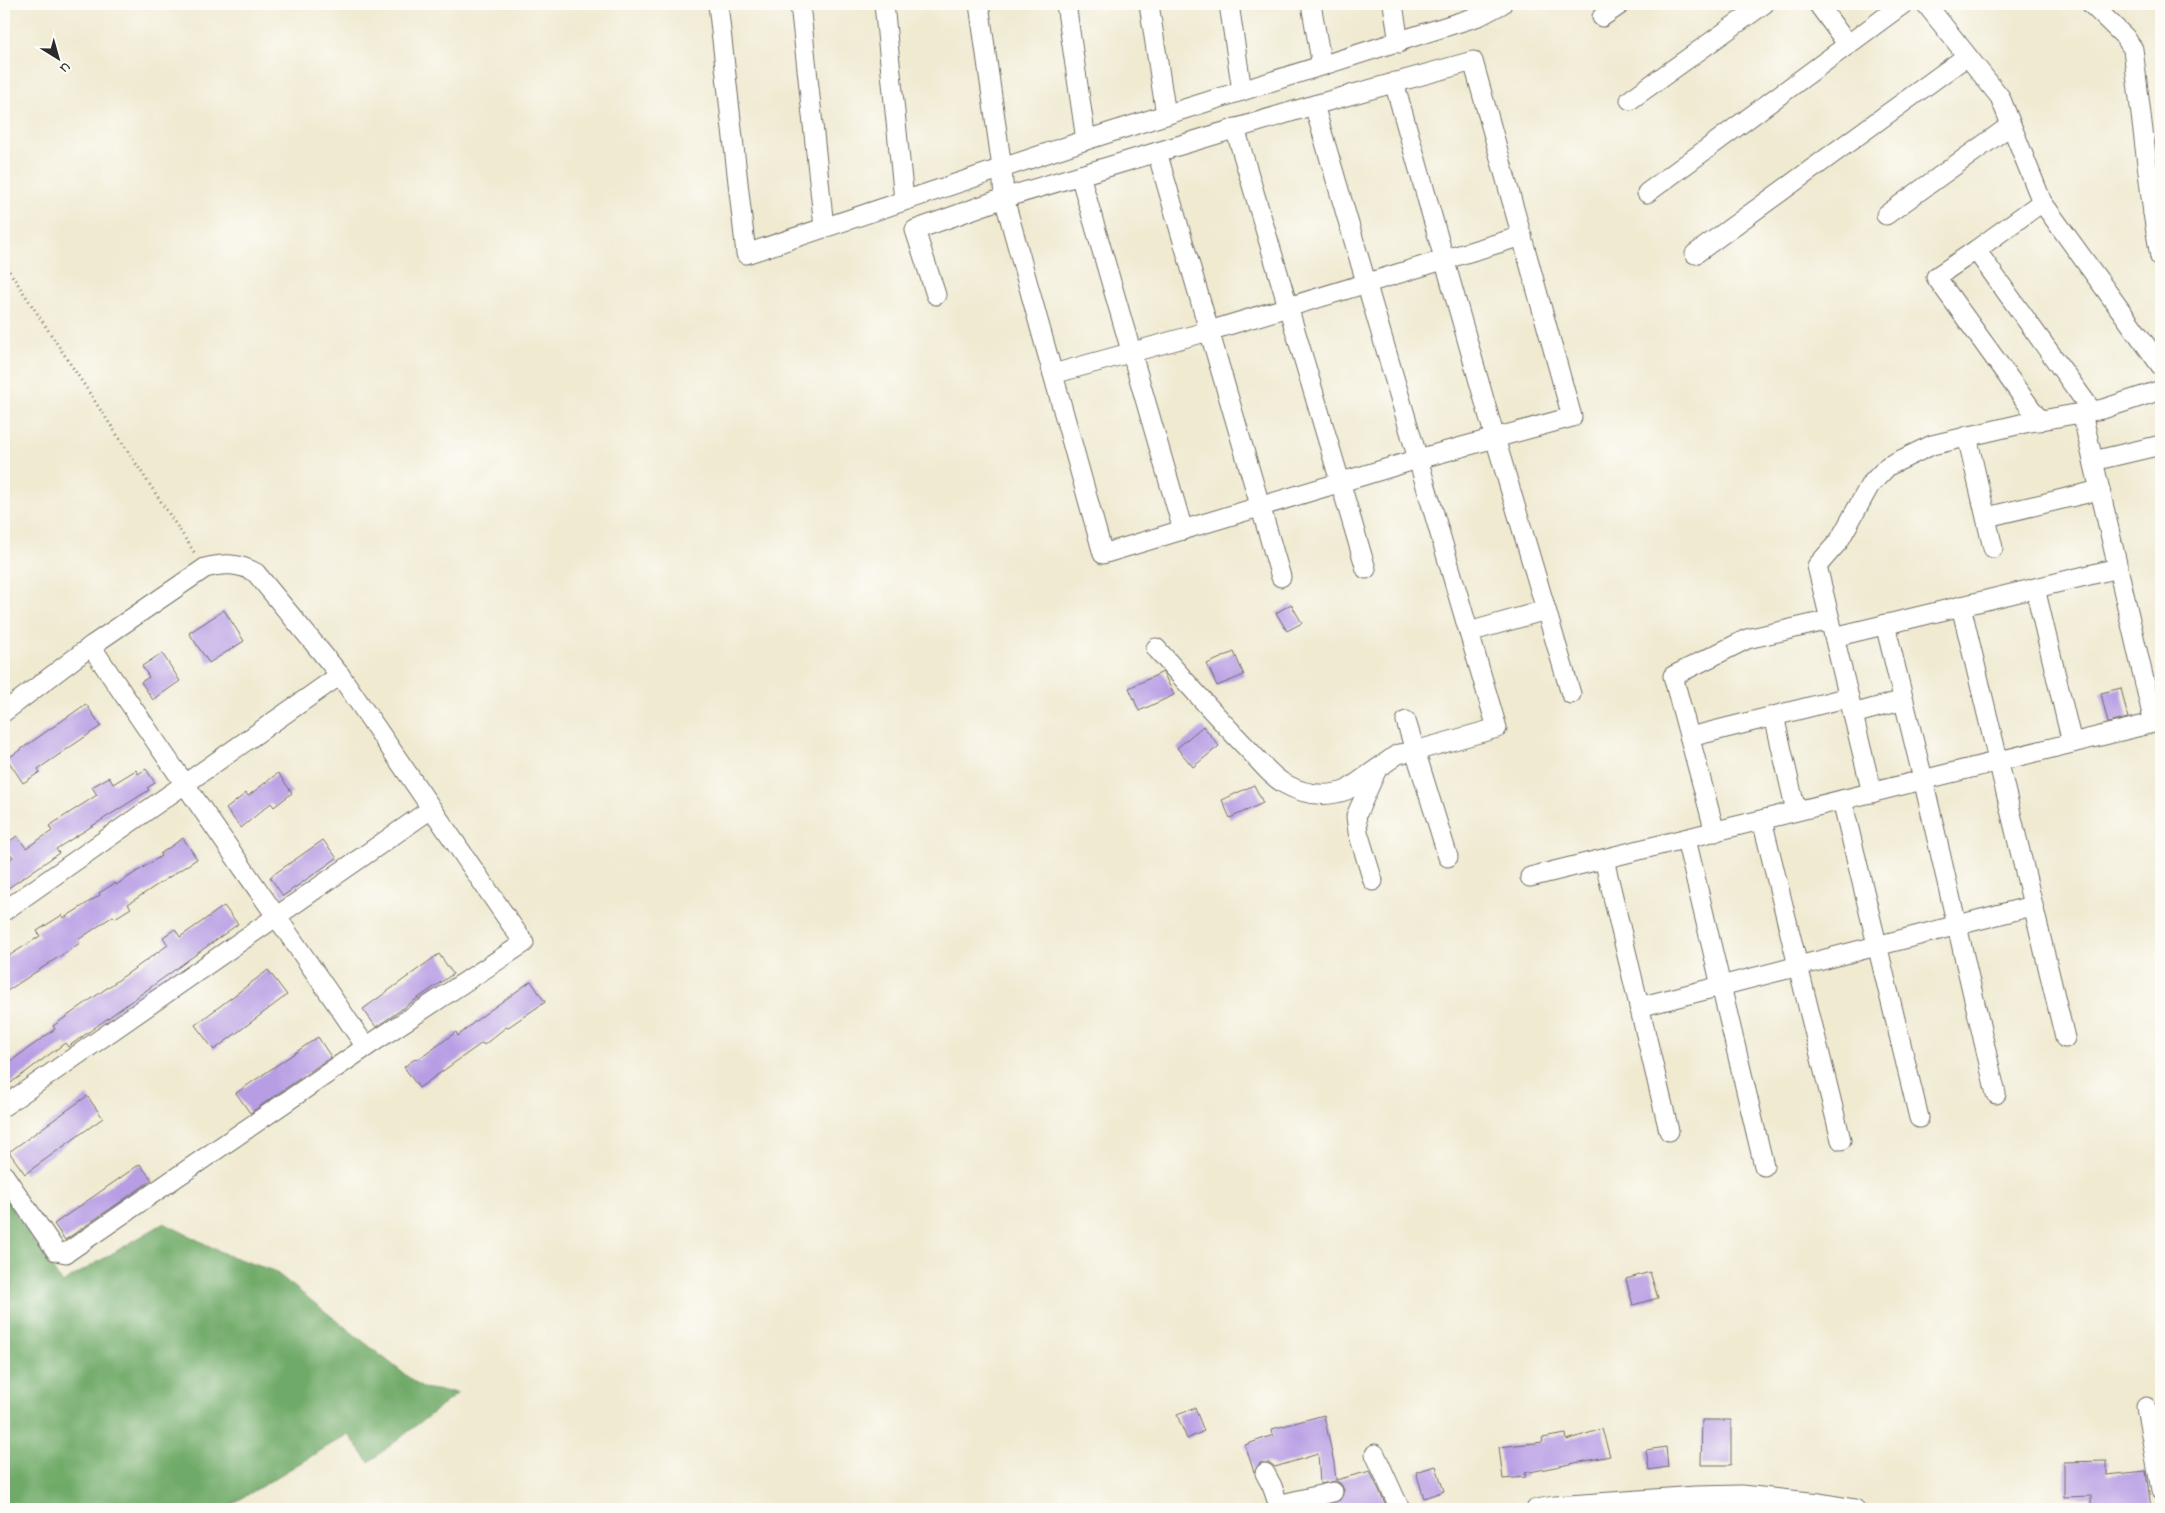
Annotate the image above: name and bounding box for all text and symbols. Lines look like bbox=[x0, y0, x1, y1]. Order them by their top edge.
north arrow bbox=[32, 32, 82, 82]
text: U bbox=[55, 56, 75, 78]

